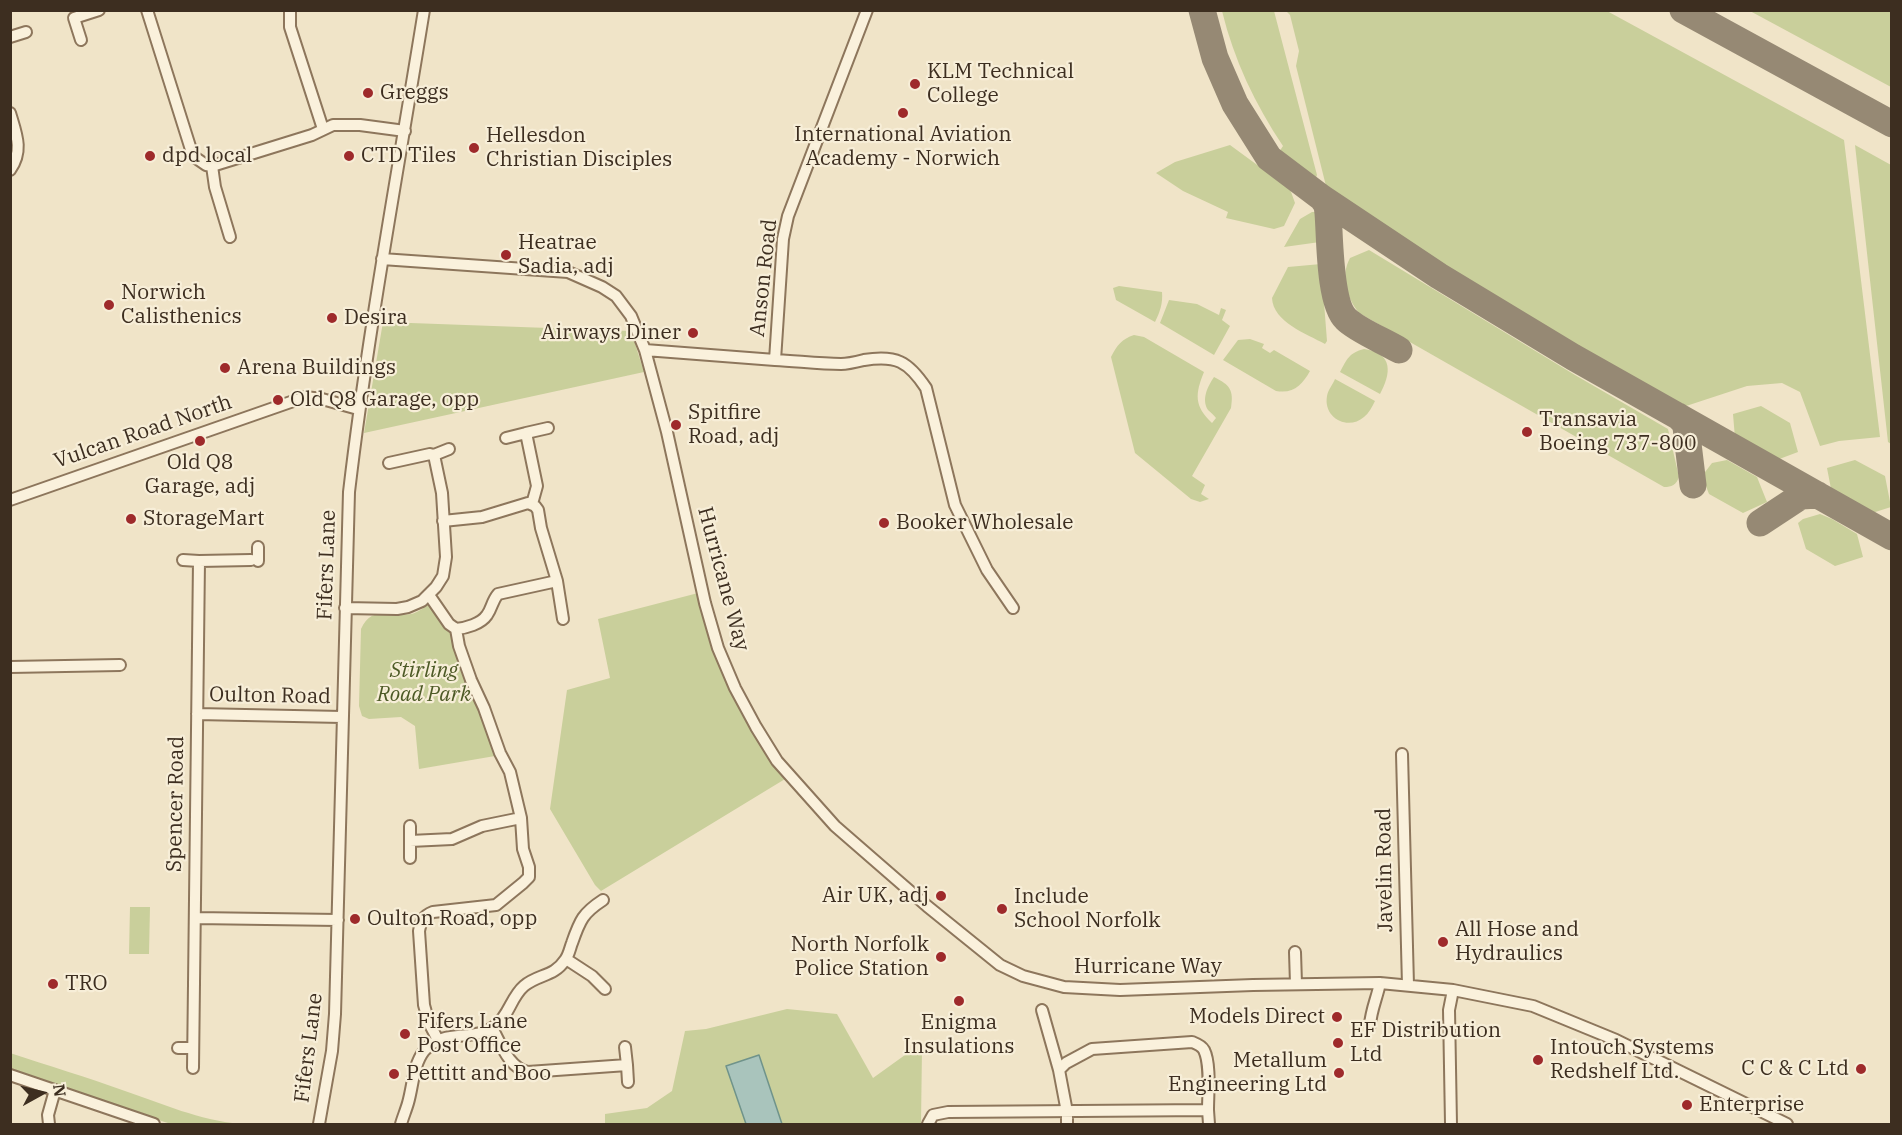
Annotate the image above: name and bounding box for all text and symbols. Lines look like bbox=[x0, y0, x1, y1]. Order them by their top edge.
place label: KLM Technical College bbox=[927, 59, 1074, 109]
marker: KLM Technical College bbox=[908, 77, 922, 91]
place label: Greggs bbox=[380, 80, 449, 106]
marker: Greggs bbox=[361, 86, 375, 100]
marker: International Aviation Academy - Norwich bbox=[896, 106, 910, 120]
place label: International Aviation Academy - Norwich bbox=[794, 122, 1012, 172]
place label: Hellesdon Christian Disciples bbox=[486, 123, 672, 173]
marker: Hellesdon Christian Disciples bbox=[467, 141, 481, 155]
place label: dpd local bbox=[162, 143, 252, 169]
place label: CTD Tiles bbox=[361, 143, 456, 169]
marker: dpd local bbox=[143, 149, 157, 163]
marker: CTD Tiles bbox=[342, 149, 356, 163]
street label: Anson Road bbox=[745, 218, 783, 338]
place label: Heatrae Sadia, adj bbox=[518, 230, 614, 280]
marker: Heatrae Sadia, adj bbox=[499, 248, 513, 262]
place label: Norwich Calisthenics bbox=[121, 280, 242, 330]
marker: Norwich Calisthenics bbox=[102, 298, 116, 312]
place label: Desira bbox=[344, 305, 408, 331]
marker: Desira bbox=[325, 311, 339, 325]
place label: Airways Diner bbox=[541, 320, 681, 346]
marker: Airways Diner bbox=[686, 326, 700, 340]
place label: Arena Buildings bbox=[237, 355, 396, 381]
marker: Arena Buildings bbox=[218, 361, 232, 375]
place label: Old Q8 Garage, opp bbox=[290, 387, 479, 413]
street label: Vulcan Road North bbox=[51, 390, 235, 474]
marker: Old Q8 Garage, opp bbox=[271, 393, 285, 407]
place label: Spitfire Road, adj bbox=[688, 400, 779, 450]
place label: Transavia Boeing 737-800 bbox=[1539, 407, 1697, 457]
marker: Spitfire Road, adj bbox=[669, 418, 683, 432]
marker: Transavia Boeing 737-800 bbox=[1520, 425, 1534, 439]
marker: Old Q8 Garage, adj bbox=[193, 434, 207, 448]
place label: Old Q8 Garage, adj bbox=[145, 450, 255, 500]
street label: Hurricane Way bbox=[692, 504, 754, 654]
place label: StorageMart bbox=[143, 506, 265, 532]
street label: Fifers Lane bbox=[312, 509, 342, 621]
place label: Booker Wholesale bbox=[896, 510, 1073, 536]
marker: StorageMart bbox=[124, 512, 138, 526]
marker: Booker Wholesale bbox=[877, 516, 891, 530]
park label: Stirling Road Park bbox=[377, 658, 471, 708]
street label: Oulton Road bbox=[209, 682, 331, 710]
street label: Spencer Road bbox=[162, 736, 190, 872]
street label: Javelin Road bbox=[1371, 808, 1399, 932]
place label: Air UK, adj bbox=[822, 883, 929, 909]
place label: Include School Norfolk bbox=[1014, 884, 1161, 934]
marker: Air UK, adj bbox=[934, 889, 948, 903]
marker: Include School Norfolk bbox=[995, 902, 1009, 916]
place label: Oulton Road, opp bbox=[367, 906, 537, 932]
marker: Oulton Road, opp bbox=[348, 912, 362, 926]
place label: All Hose and Hydraulics bbox=[1455, 917, 1579, 967]
place label: North Norfolk Police Station bbox=[791, 932, 929, 982]
marker: All Hose and Hydraulics bbox=[1436, 935, 1450, 949]
marker: North Norfolk Police Station bbox=[934, 950, 948, 964]
street label: Hurricane Way bbox=[1074, 954, 1222, 980]
place label: TRO bbox=[65, 971, 108, 997]
marker: TRO bbox=[46, 977, 60, 991]
street label: Fifers Lane bbox=[290, 992, 328, 1104]
marker: Enigma Insulations bbox=[952, 994, 966, 1008]
place label: Models Direct bbox=[1189, 1004, 1325, 1030]
place label: Fifers Lane Post Office bbox=[417, 1009, 528, 1059]
place label: Enigma Insulations bbox=[903, 1010, 1015, 1060]
marker: Models Direct bbox=[1330, 1010, 1344, 1024]
place label: EF Distribution Ltd bbox=[1350, 1018, 1501, 1068]
marker: Fifers Lane Post Office bbox=[398, 1027, 412, 1041]
place label: Intouch Systems Redshelf Ltd. bbox=[1550, 1035, 1714, 1085]
marker: EF Distribution Ltd bbox=[1331, 1036, 1345, 1050]
place label: Metallum Engineering Ltd bbox=[1168, 1048, 1327, 1098]
marker: Intouch Systems Redshelf Ltd. bbox=[1531, 1053, 1545, 1067]
place label: C C & C Ltd bbox=[1741, 1056, 1849, 1082]
place label: Pettitt and Boo bbox=[406, 1061, 551, 1087]
marker: C C & C Ltd bbox=[1854, 1062, 1868, 1076]
north arrow bbox=[12, 1063, 72, 1123]
marker: Metallum Engineering Ltd bbox=[1332, 1066, 1346, 1080]
marker: Pettitt and Boo bbox=[387, 1067, 401, 1081]
text: N bbox=[49, 1083, 71, 1098]
place label: Enterprise bbox=[1699, 1092, 1804, 1118]
marker: Enterprise bbox=[1680, 1098, 1694, 1112]

